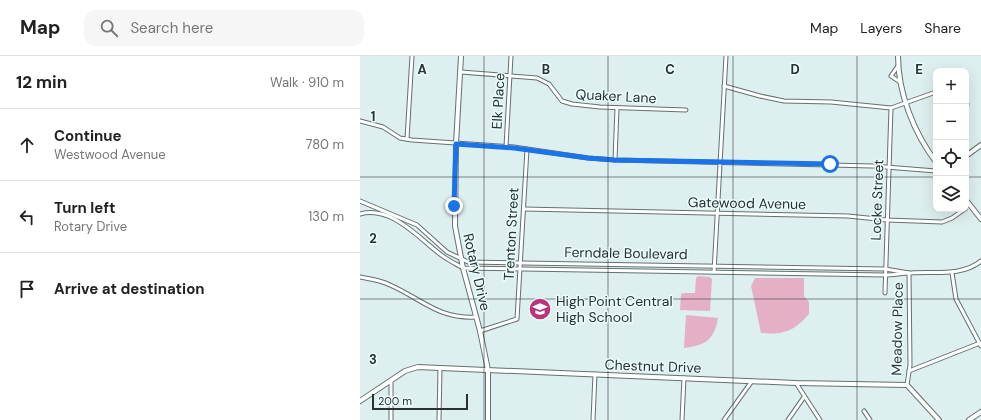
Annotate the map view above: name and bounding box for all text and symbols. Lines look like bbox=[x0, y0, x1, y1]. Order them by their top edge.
search box bbox=[84, 10, 364, 46]
text: Map bbox=[20, 15, 60, 40]
icon: search bbox=[98, 17, 120, 39]
text: Search here bbox=[130, 18, 213, 38]
text: Map bbox=[810, 19, 838, 37]
text: Layers bbox=[860, 19, 902, 37]
text: Share bbox=[924, 19, 961, 37]
text: A bbox=[417, 61, 427, 78]
text: B bbox=[542, 61, 550, 78]
text: C bbox=[665, 61, 675, 78]
text: D bbox=[790, 61, 800, 78]
text: E bbox=[915, 61, 923, 78]
map controls bbox=[933, 68, 969, 212]
button: + bbox=[933, 68, 969, 104]
text: 12 min bbox=[16, 71, 67, 93]
street label: Elk Place bbox=[488, 72, 508, 130]
text: Walk · 910 m bbox=[270, 74, 344, 91]
street label: Quaker Lane bbox=[575, 85, 657, 107]
button: − bbox=[933, 104, 969, 140]
text: 1 bbox=[371, 108, 375, 125]
text: Continue bbox=[54, 126, 122, 146]
icon: ahead bbox=[16, 134, 38, 156]
text: 780 m bbox=[305, 136, 344, 153]
button: locate bbox=[933, 140, 969, 176]
text: Westwood Avenue bbox=[54, 146, 166, 163]
route start bbox=[821, 155, 839, 173]
street label: Locke Street bbox=[867, 159, 887, 241]
button: layers bbox=[933, 176, 969, 212]
street label: Trenton Street bbox=[500, 187, 522, 281]
street label: Gatewood Avenue bbox=[688, 193, 806, 213]
route end bbox=[445, 197, 463, 215]
text: Turn left bbox=[54, 198, 115, 218]
icon: left bbox=[16, 206, 38, 228]
text: 130 m bbox=[308, 208, 344, 225]
text: Rotary Drive bbox=[54, 218, 127, 235]
text: 2 bbox=[369, 230, 377, 247]
street label: Rotary Drive bbox=[459, 232, 495, 312]
street label: Ferndale Boulevard bbox=[564, 243, 688, 263]
icon: arrive bbox=[16, 278, 38, 300]
text: Arrive at destination bbox=[54, 279, 205, 299]
street label: Meadow Place bbox=[887, 282, 907, 376]
place label: High Point Central High School bbox=[556, 292, 673, 326]
school or university icon: High Point Central High School bbox=[527, 296, 553, 322]
text: 3 bbox=[369, 351, 377, 368]
street label: Chestnut Drive bbox=[604, 355, 702, 377]
scale bar bbox=[372, 392, 468, 411]
text: 200 m bbox=[378, 394, 412, 408]

